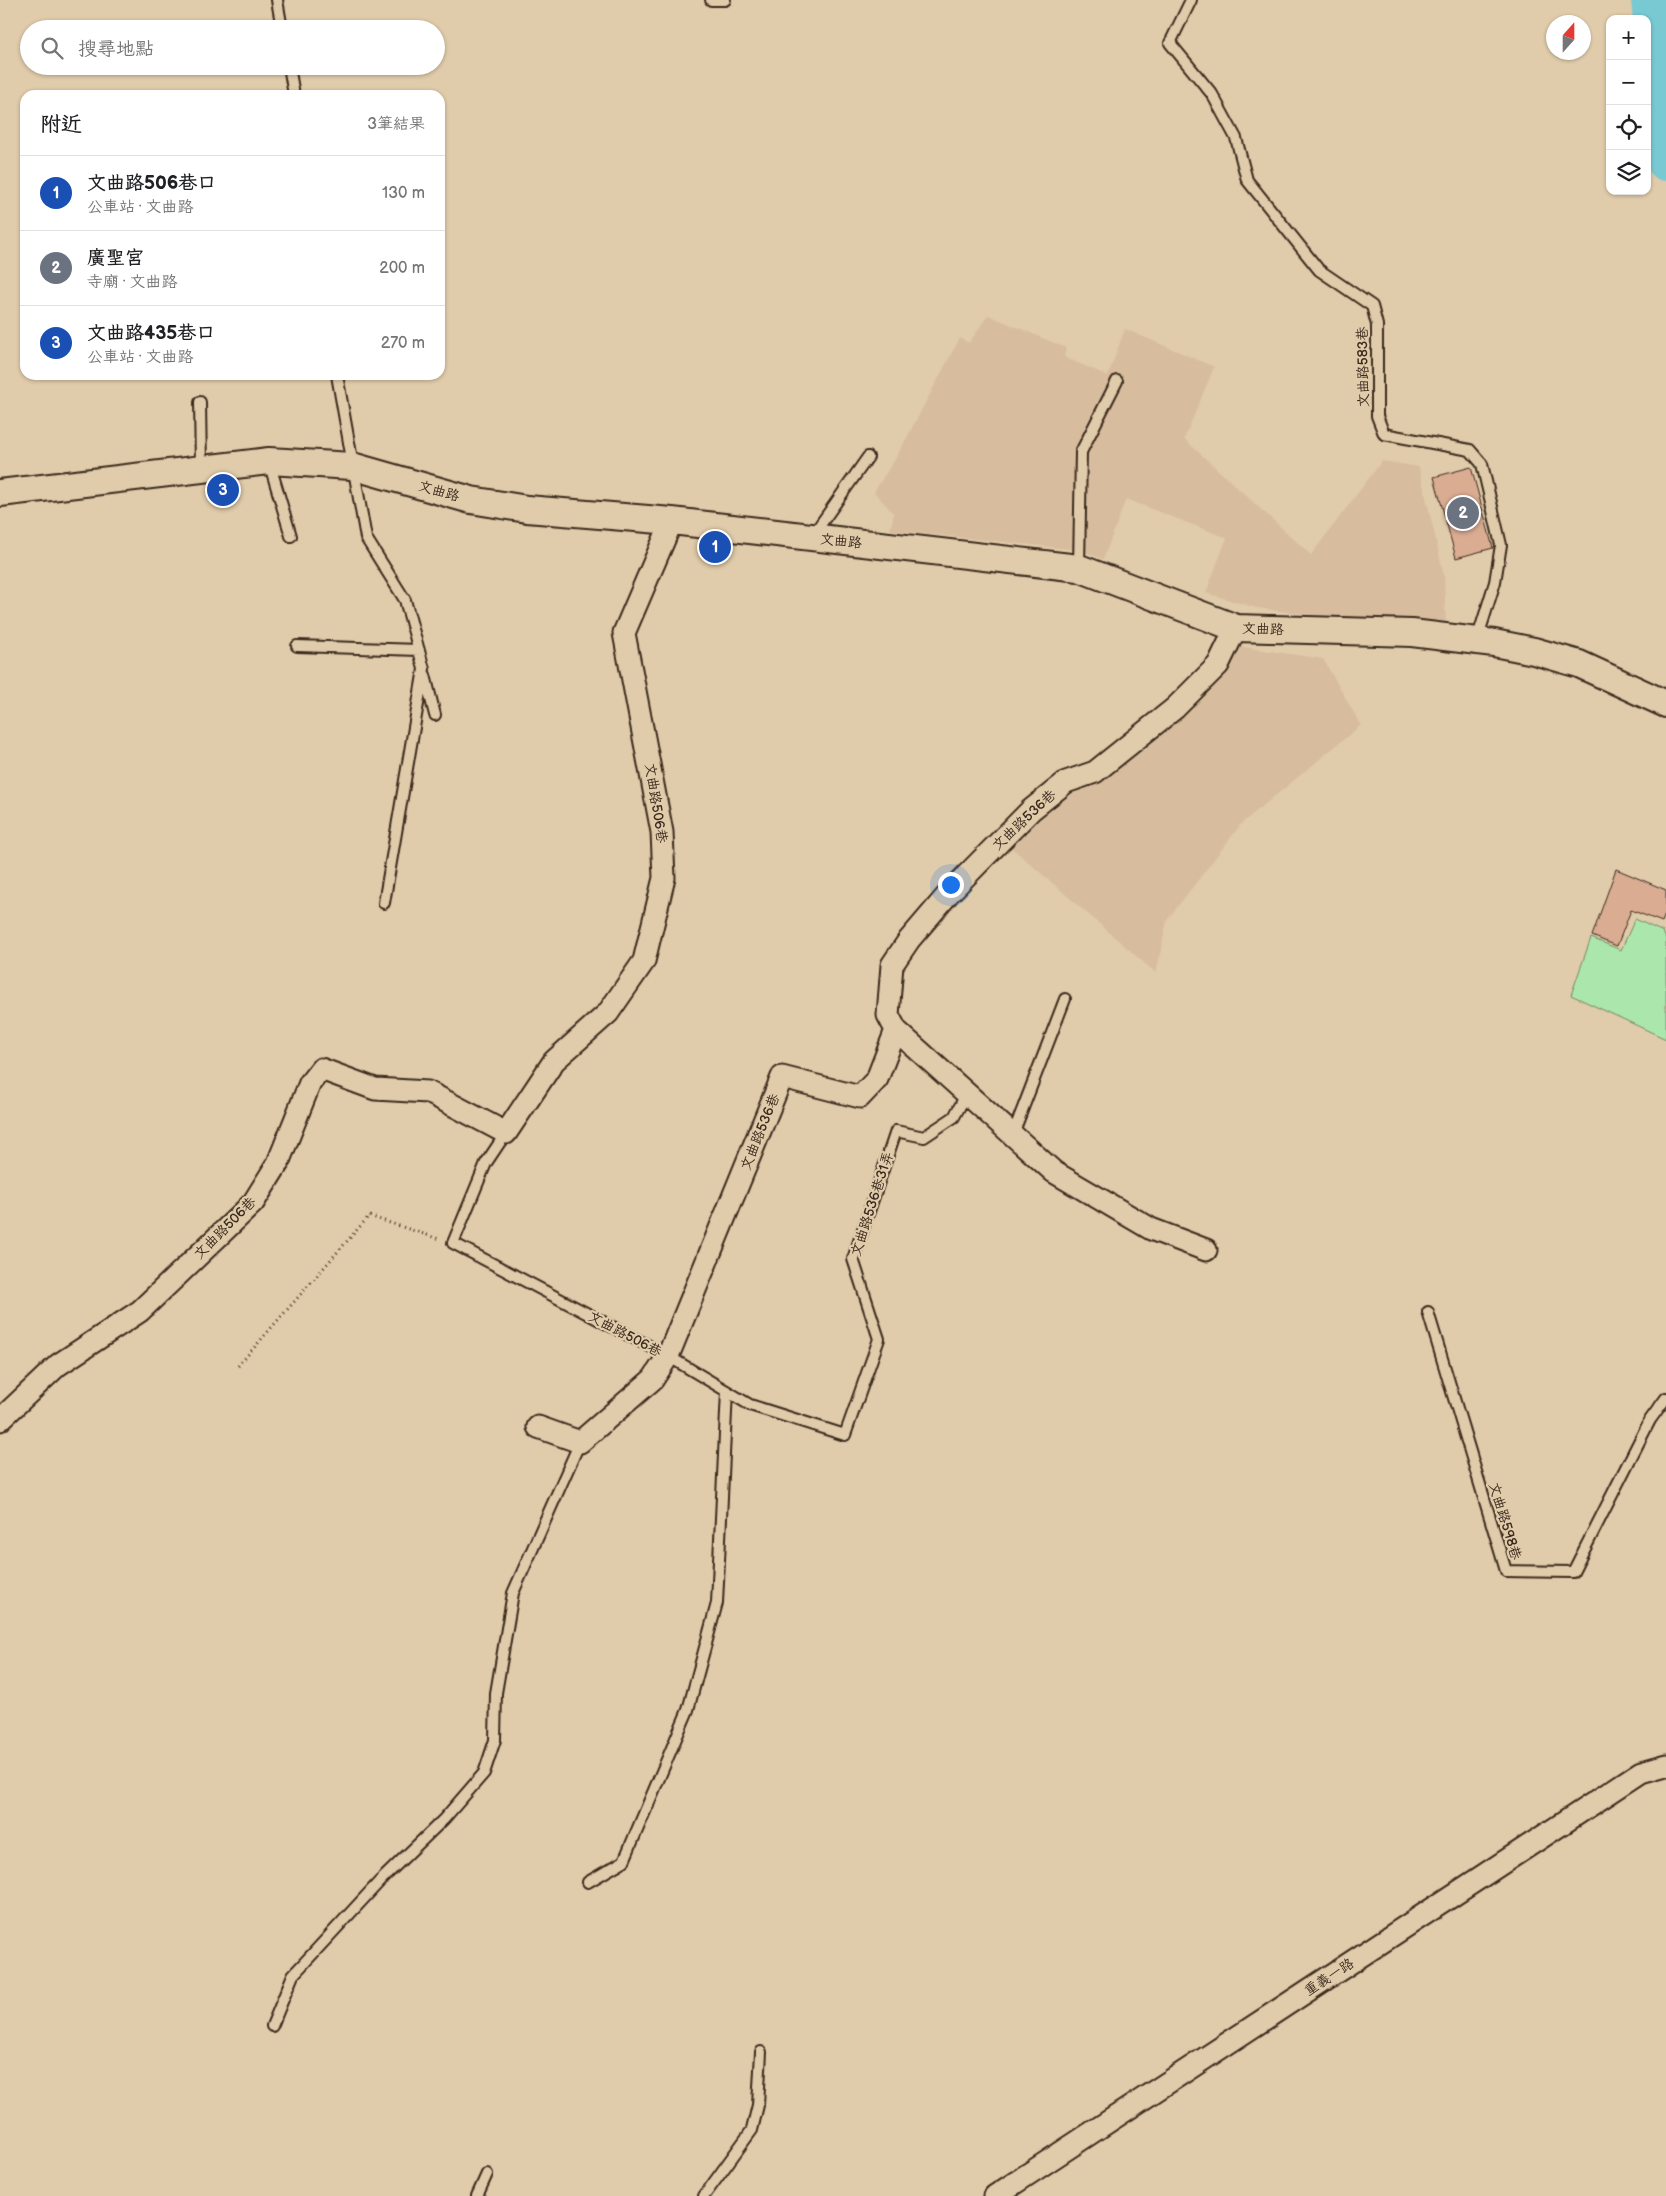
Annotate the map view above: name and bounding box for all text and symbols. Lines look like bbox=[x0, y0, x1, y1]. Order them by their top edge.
north arrow bbox=[1546, 15, 1591, 60]
map controls bbox=[1606, 15, 1651, 195]
button: + bbox=[1606, 15, 1651, 60]
search box bbox=[20, 20, 445, 75]
icon: search bbox=[38, 34, 66, 62]
text: 搜尋地點 bbox=[78, 38, 154, 61]
button: − bbox=[1606, 60, 1651, 105]
button: locate bbox=[1606, 105, 1651, 150]
text: 附近 bbox=[40, 112, 82, 137]
text: 3筆結果 bbox=[367, 115, 425, 134]
button: layers bbox=[1606, 150, 1651, 195]
text: 文曲路506巷口 bbox=[87, 172, 216, 195]
text: 1 bbox=[53, 184, 59, 203]
text: 130 m bbox=[382, 184, 425, 203]
text: 公車站 · 文曲路 bbox=[87, 198, 193, 217]
text: 廣聖宮 bbox=[87, 247, 144, 270]
text: 2 bbox=[51, 259, 61, 278]
text: 200 m bbox=[379, 259, 425, 278]
text: 寺廟 · 文曲路 bbox=[87, 273, 177, 292]
text: 文曲路435巷口 bbox=[87, 322, 215, 345]
street label: 文曲路583巷 bbox=[1354, 325, 1372, 408]
text: 3 bbox=[51, 334, 61, 353]
text: 270 m bbox=[381, 334, 425, 353]
text: 公車站 · 文曲路 bbox=[87, 348, 193, 367]
pin: 3 bbox=[207, 471, 239, 509]
street label: 文曲路 bbox=[416, 477, 462, 505]
pin: 2 bbox=[1447, 494, 1479, 532]
pin: 1 bbox=[699, 528, 731, 566]
street label: 文曲路 bbox=[819, 530, 863, 552]
street label: 文曲路 bbox=[1242, 620, 1284, 638]
street label: 文曲路506巷 bbox=[641, 762, 671, 845]
street label: 文曲路536巷 bbox=[989, 785, 1060, 854]
your location bbox=[938, 872, 964, 898]
street label: 文曲路536巷 bbox=[737, 1090, 783, 1173]
street label: 文曲路536巷31弄 bbox=[847, 1149, 897, 1259]
street label: 文曲路506巷 bbox=[190, 1193, 260, 1263]
street label: 文曲路506巷 bbox=[585, 1308, 666, 1361]
street label: 文曲路598巷 bbox=[1485, 1480, 1525, 1563]
street label: 重義一路 bbox=[1301, 1955, 1357, 1999]

